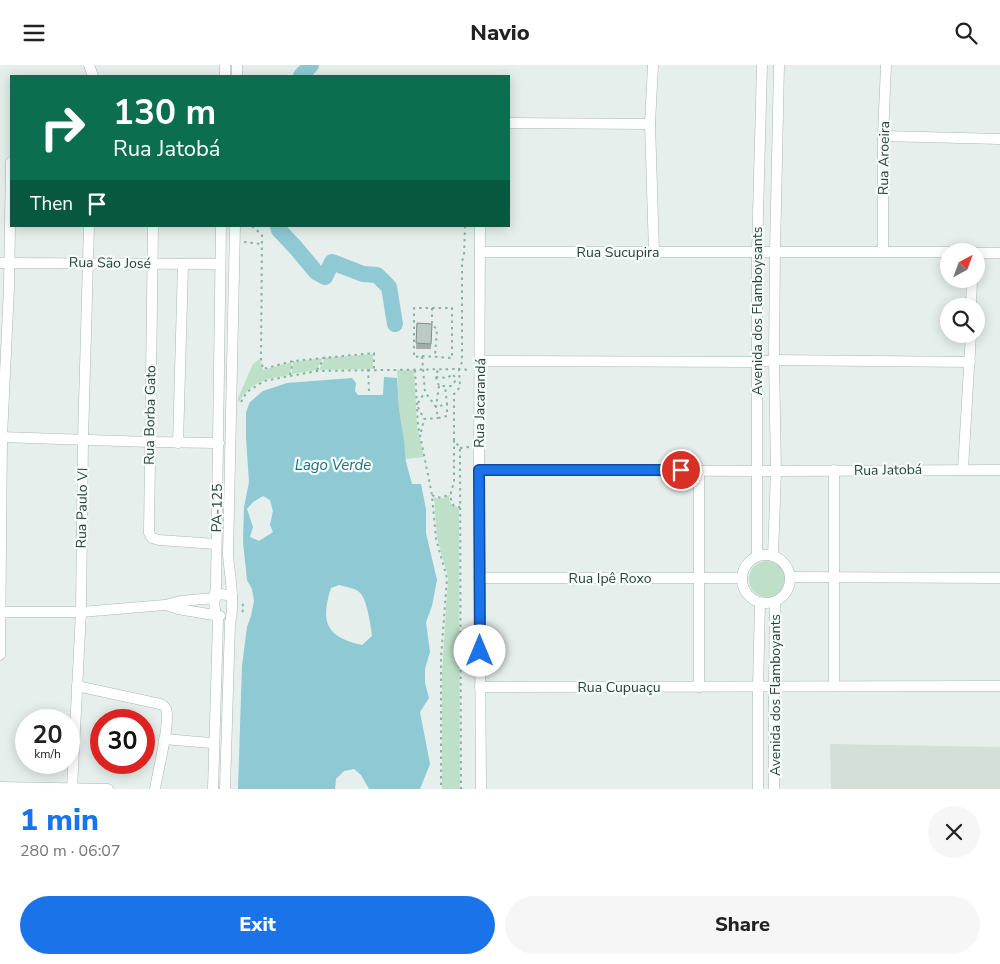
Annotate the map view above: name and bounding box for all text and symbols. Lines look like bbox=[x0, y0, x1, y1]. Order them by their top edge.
text: Navio bbox=[470, 18, 530, 48]
icon: menu bbox=[20, 19, 48, 47]
icon: search bbox=[952, 19, 980, 47]
text: 130 m bbox=[113, 89, 216, 136]
icon: right bbox=[30, 95, 95, 160]
street label: Rua Aroeira bbox=[874, 121, 894, 195]
text: Rua Jatobá bbox=[113, 134, 220, 164]
icon: arrive bbox=[83, 190, 111, 218]
text: Then bbox=[30, 191, 73, 217]
street label: Avenida dos Flamboysants bbox=[748, 226, 767, 395]
street label: Rua Sucupira bbox=[577, 243, 659, 262]
north arrow bbox=[940, 243, 985, 287]
map controls bbox=[940, 243, 985, 343]
street label: Rua São José bbox=[69, 253, 151, 273]
button: search bbox=[940, 298, 985, 343]
street label: Rua Jacarandá bbox=[470, 358, 490, 448]
street label: Rua Borba Gato bbox=[140, 365, 160, 465]
pin bbox=[660, 449, 702, 491]
water label: Lago Verde bbox=[295, 455, 371, 475]
icon: arrive bbox=[667, 456, 695, 484]
street label: Rua Jatobá bbox=[854, 460, 922, 480]
street label: Rua Paulo VI bbox=[72, 467, 92, 549]
street label: PA-125 bbox=[207, 483, 227, 533]
street label: Rua Ipê Roxo bbox=[569, 569, 652, 588]
street label: Avenida dos Flamboyants bbox=[766, 614, 785, 776]
position arrow bbox=[453, 624, 505, 676]
street label: Rua Cupuaçu bbox=[577, 678, 661, 697]
speed limit sign: 30 bbox=[90, 709, 155, 774]
text: 20 bbox=[32, 718, 63, 752]
text: km/h bbox=[34, 746, 61, 762]
text: 1 min bbox=[20, 800, 99, 841]
button: close bbox=[928, 806, 980, 858]
text: 280 m · 06:07 bbox=[20, 840, 121, 862]
button: Exit bbox=[20, 896, 495, 954]
button: Share bbox=[505, 896, 980, 954]

